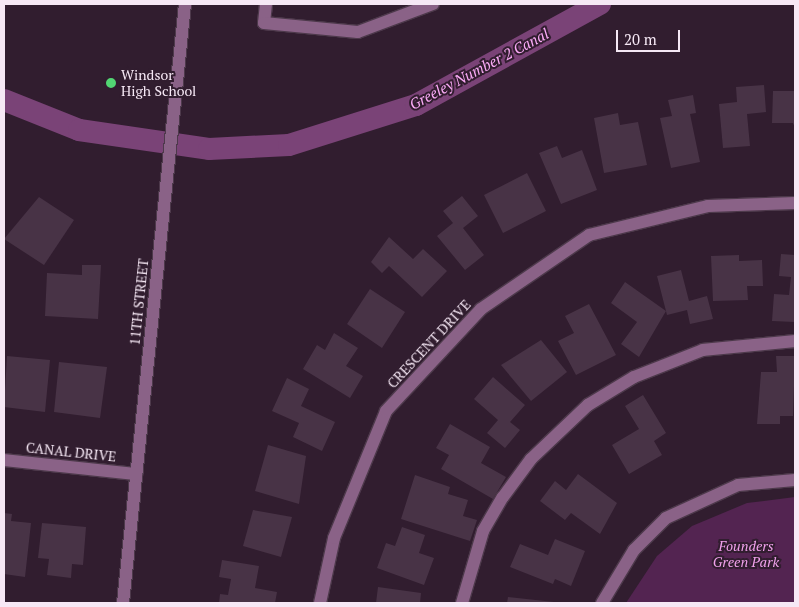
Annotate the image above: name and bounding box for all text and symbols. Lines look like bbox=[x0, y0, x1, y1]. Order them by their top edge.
scale bar bbox=[619, 20, 683, 52]
water label: Greeley Number 2 Canal bbox=[406, 25, 552, 113]
text: 20 m bbox=[624, 29, 657, 49]
place label: Windsor High School bbox=[121, 67, 196, 100]
marker: Windsor High School bbox=[105, 77, 117, 89]
street label: 11TH STREET bbox=[126, 258, 152, 346]
street label: CRESCENT DRIVE bbox=[384, 296, 474, 392]
street label: CANAL DRIVE bbox=[25, 439, 117, 465]
park label: Founders Green Park bbox=[713, 538, 779, 570]

